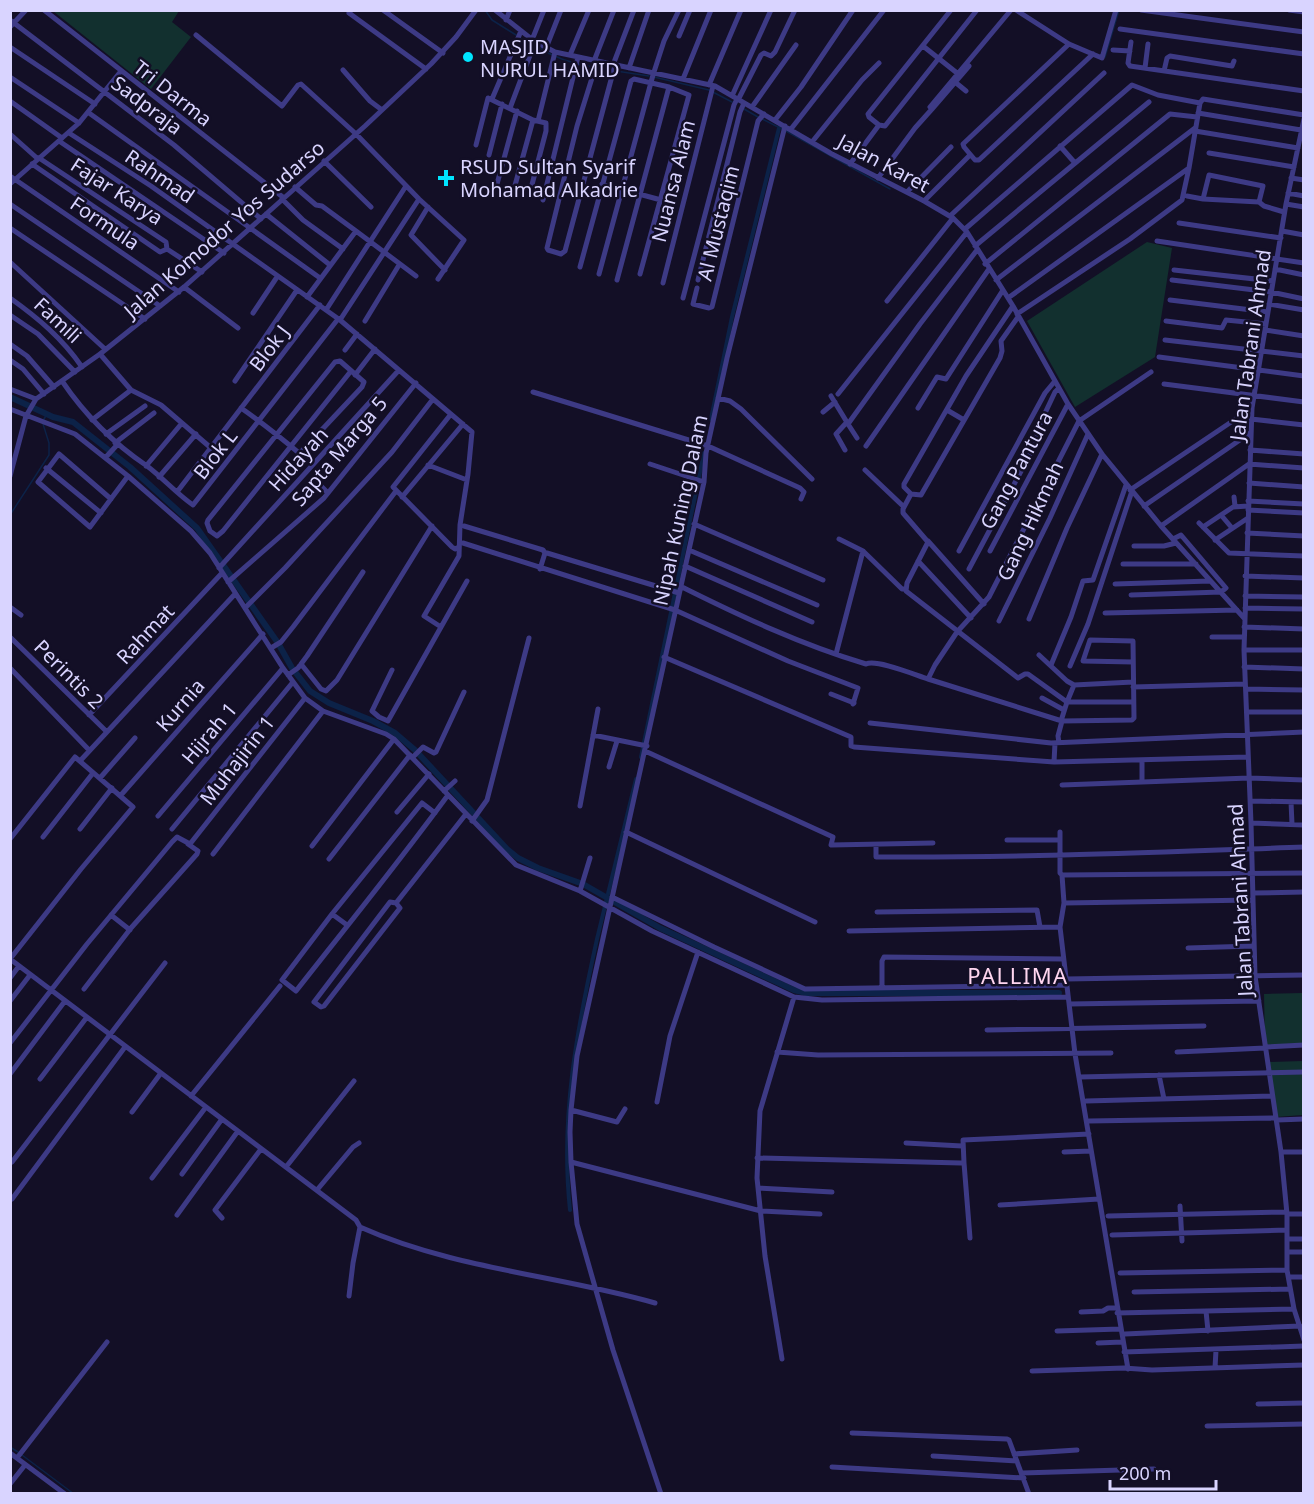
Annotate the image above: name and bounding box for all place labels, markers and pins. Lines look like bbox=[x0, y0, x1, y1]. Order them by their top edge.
place label: MASJID NURUL HAMID bbox=[480, 33, 620, 83]
marker: MASJID NURUL HAMID bbox=[461, 50, 475, 64]
place label: RSUD Sultan Syarif Mohamad Alkadrie bbox=[460, 153, 638, 203]
marker: RSUD Sultan Syarif Mohamad Alkadrie bbox=[437, 169, 455, 187]

